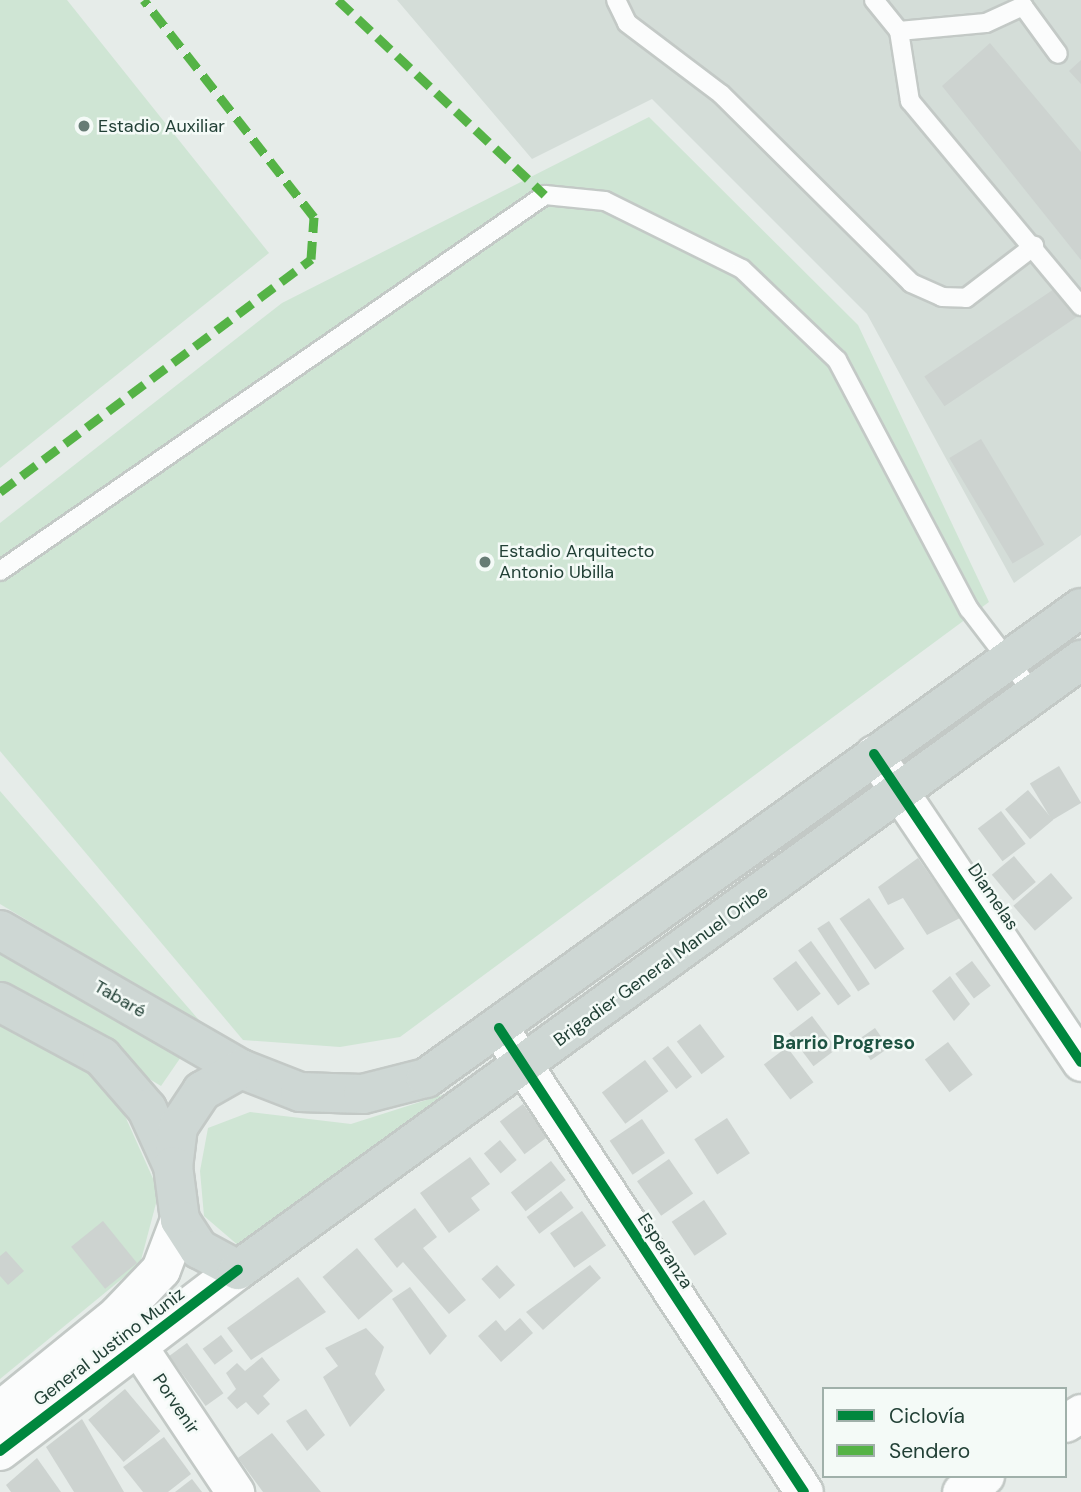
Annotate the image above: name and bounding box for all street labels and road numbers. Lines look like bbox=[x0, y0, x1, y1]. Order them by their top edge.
street label: Diamelas bbox=[963, 860, 1023, 934]
street label: Brigadier General Manuel Oribe bbox=[550, 881, 772, 1051]
street label: Tabaré bbox=[90, 976, 150, 1022]
street label: Esperanza bbox=[633, 1209, 697, 1293]
street label: General Justino Muniz bbox=[29, 1283, 189, 1411]
street label: Porvenir bbox=[148, 1370, 204, 1438]

